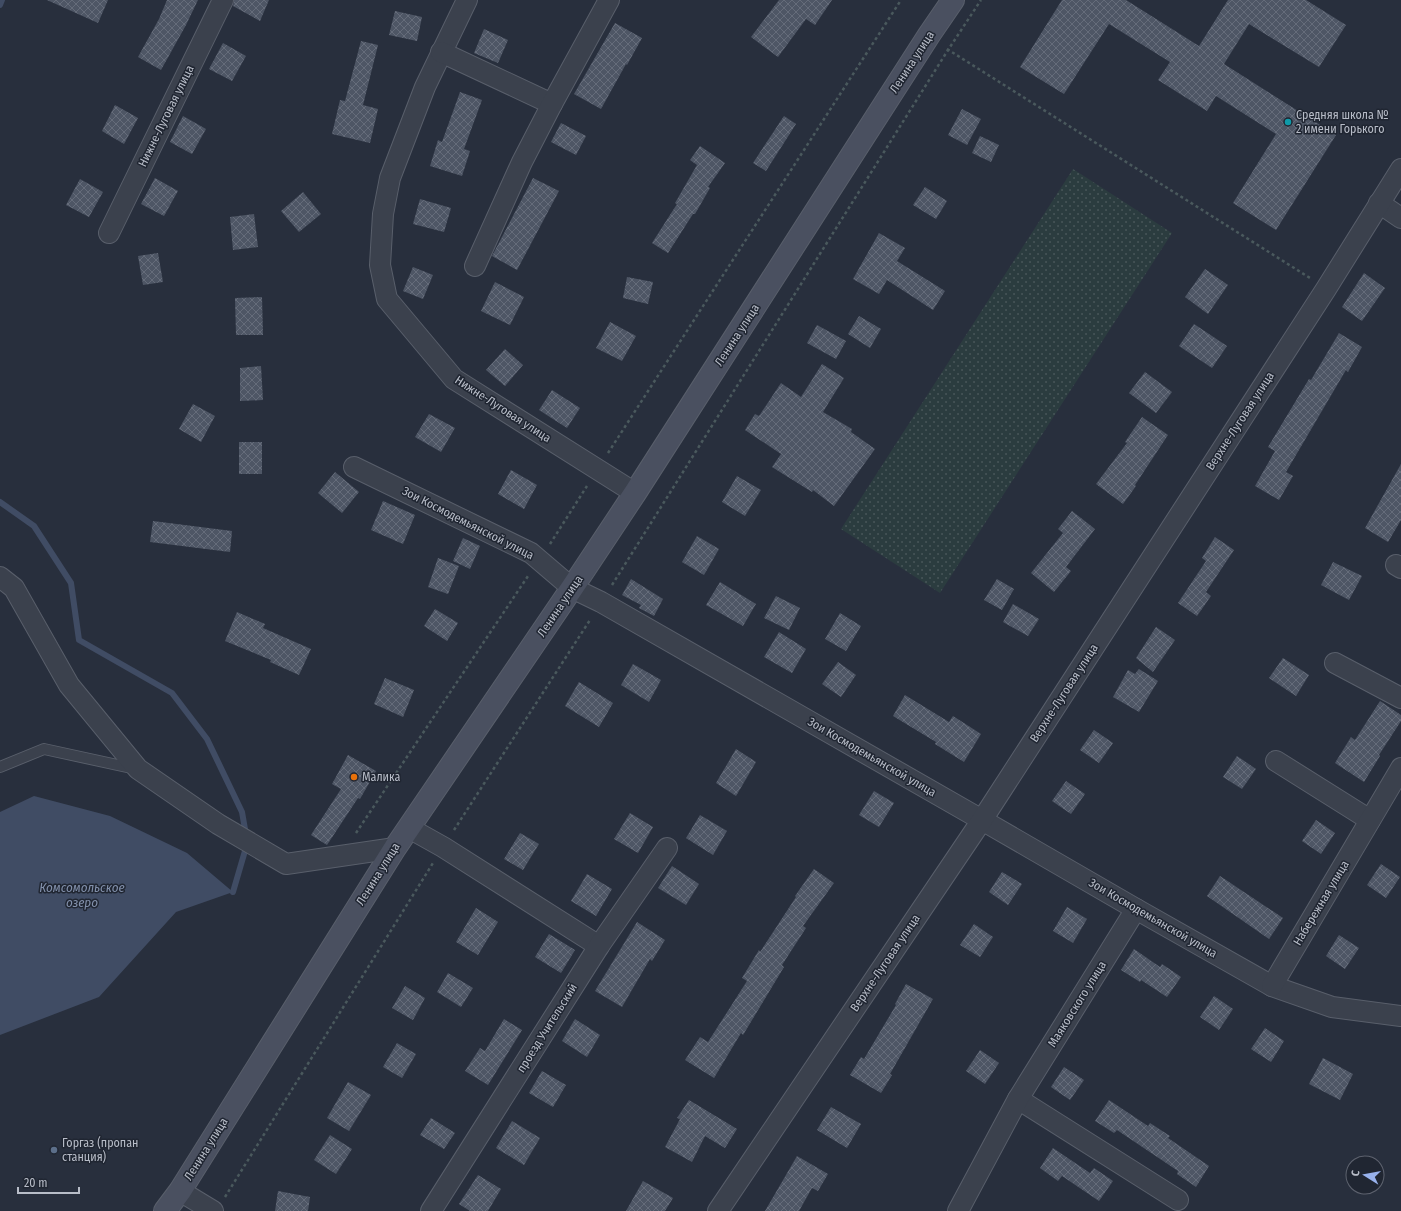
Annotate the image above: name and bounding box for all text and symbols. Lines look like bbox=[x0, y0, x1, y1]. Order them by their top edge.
street label: Ленина улица bbox=[887, 28, 937, 96]
street label: Нижне-Луговая улица bbox=[135, 63, 197, 169]
place label: Средняя школа № 2 имени Горького bbox=[1296, 108, 1389, 136]
marker: Средняя школа № 2 имени Горького bbox=[1283, 117, 1293, 127]
street label: Ленина улица bbox=[712, 301, 762, 369]
street label: Верхне-Луговая улица bbox=[1203, 369, 1277, 473]
street label: Нижне-Луговая улица bbox=[452, 373, 554, 445]
street label: Зои Космодемьянской улица bbox=[400, 484, 536, 562]
street label: Ленина улица bbox=[534, 573, 586, 639]
street label: Верхне-Луговая улица bbox=[1027, 641, 1101, 745]
street label: Зои Космодемьянской улица bbox=[805, 714, 939, 800]
place label: Малика bbox=[362, 770, 400, 784]
marker: Малика bbox=[349, 772, 359, 782]
street label: Ленина улица bbox=[353, 840, 403, 908]
street label: Набережная улица bbox=[1290, 858, 1352, 948]
street label: Зои Космодемьянской улица bbox=[1086, 875, 1220, 961]
water label: Комсомольское озеро bbox=[39, 880, 125, 910]
street label: Верхне-Луговая улица bbox=[847, 912, 923, 1014]
street label: Маяковского улица bbox=[1045, 958, 1109, 1050]
street label: проезд Учительский bbox=[514, 981, 580, 1075]
street label: Ленина улица bbox=[181, 1115, 231, 1183]
place label: Горгаз (пропан станция) bbox=[62, 1136, 138, 1164]
marker: Горгаз (пропан станция) bbox=[49, 1145, 59, 1155]
north arrow bbox=[1345, 1155, 1385, 1195]
scale bar bbox=[18, 1169, 79, 1195]
text: С bbox=[1349, 1169, 1363, 1177]
text: 20 m bbox=[24, 1176, 48, 1190]

